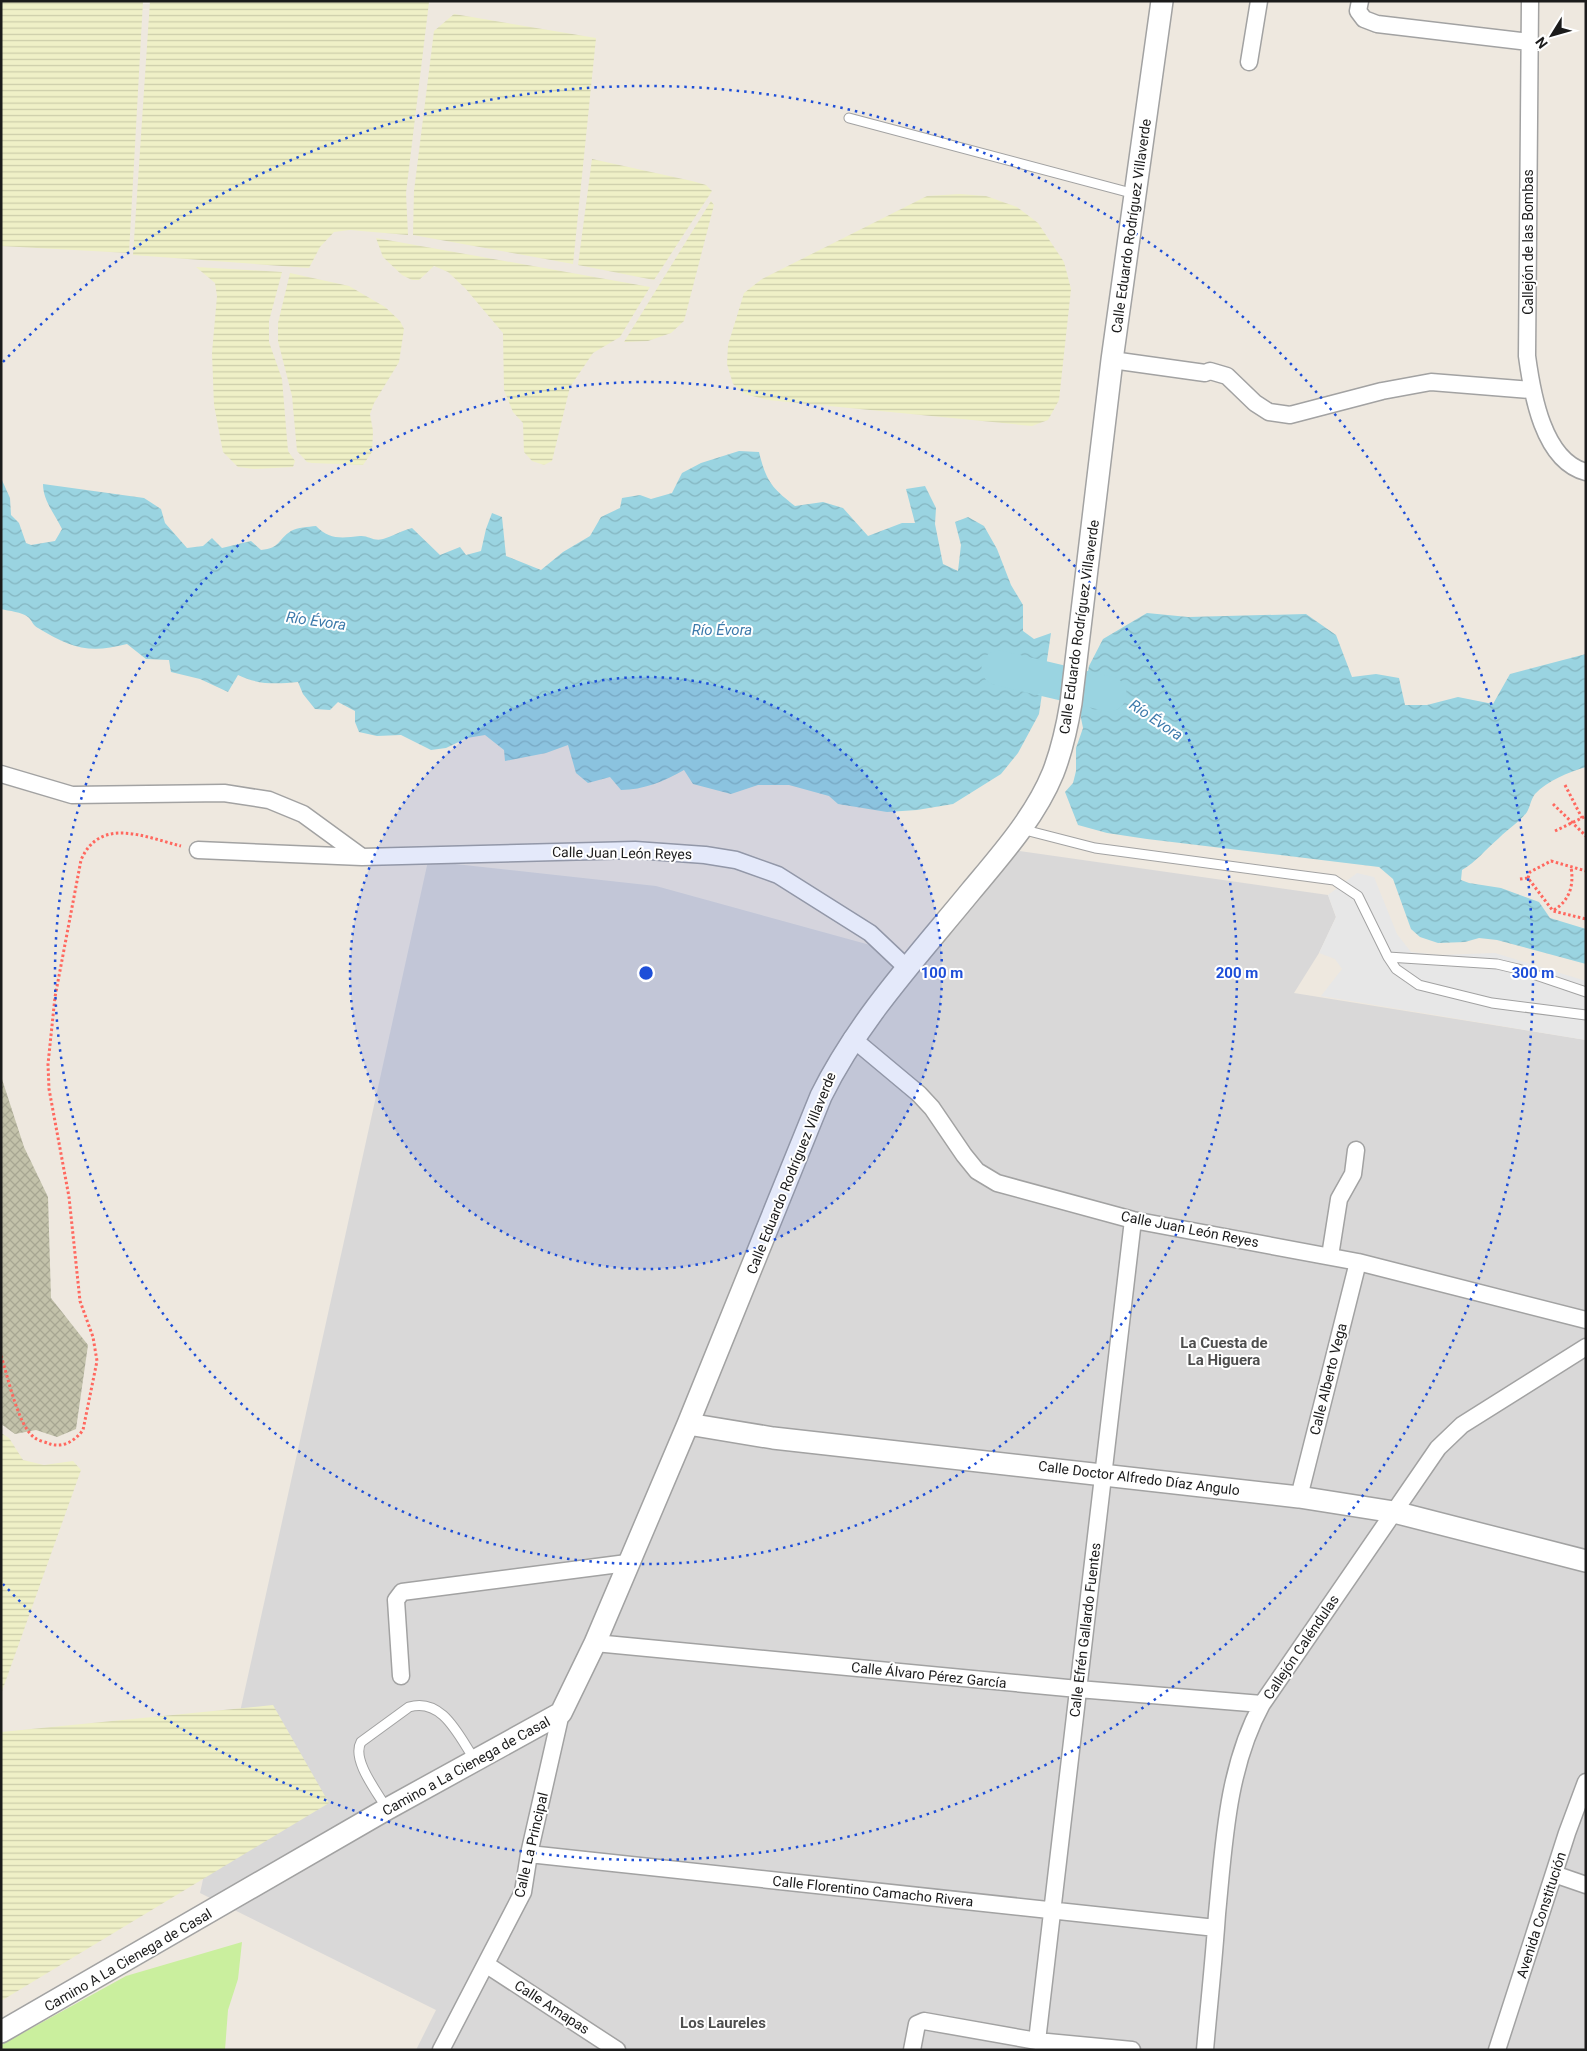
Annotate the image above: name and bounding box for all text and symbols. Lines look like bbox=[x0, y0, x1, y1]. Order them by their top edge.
north arrow bbox=[1527, 10, 1577, 60]
text: N bbox=[1532, 34, 1551, 52]
street label: Calle Eduardo Rodríguez Villaverde bbox=[1108, 118, 1154, 334]
street label: Callejón de las Bombas bbox=[1520, 169, 1536, 315]
street label: Calle Eduardo Rodríguez Villaverde bbox=[1056, 519, 1102, 735]
water label: Río Évora bbox=[285, 608, 347, 634]
water label: Río Évora bbox=[692, 621, 752, 639]
water label: Río Évora bbox=[1126, 696, 1186, 744]
street label: Calle Juan León Reyes bbox=[552, 844, 692, 862]
centre of rings bbox=[637, 964, 655, 982]
text: 100 m bbox=[921, 964, 963, 982]
text: 200 m bbox=[1216, 964, 1258, 982]
text: 300 m bbox=[1512, 964, 1554, 982]
street label: Calle Eduardo Rodríguez Villaverde bbox=[743, 1070, 839, 1276]
street label: Calle Juan León Reyes bbox=[1120, 1208, 1260, 1250]
street label: Calle Alberto Vega bbox=[1306, 1321, 1350, 1437]
district label: La Cuesta de La Higuera bbox=[1180, 1334, 1268, 1369]
street label: Calle Doctor Alfredo Díaz Angulo bbox=[1037, 1458, 1241, 1498]
street label: Calle Efrén Gallardo Fuentes bbox=[1066, 1542, 1104, 1718]
street label: Callejón Caléndulas bbox=[1260, 1592, 1342, 1702]
street label: Calle Álvaro Pérez García bbox=[851, 1658, 1008, 1691]
street label: Camino a La Cienega de Casal bbox=[379, 1713, 553, 1819]
street label: Calle La Principal bbox=[511, 1791, 551, 1899]
street label: Avenida Constitución bbox=[1513, 1850, 1569, 1980]
street label: Calle Florentino Camacho Rivera bbox=[772, 1872, 974, 1910]
street label: Camino A La Cienega de Casal bbox=[41, 1905, 215, 2015]
street label: Calle Amapas bbox=[512, 1977, 592, 2037]
district label: Los Laureles bbox=[680, 2014, 766, 2032]

